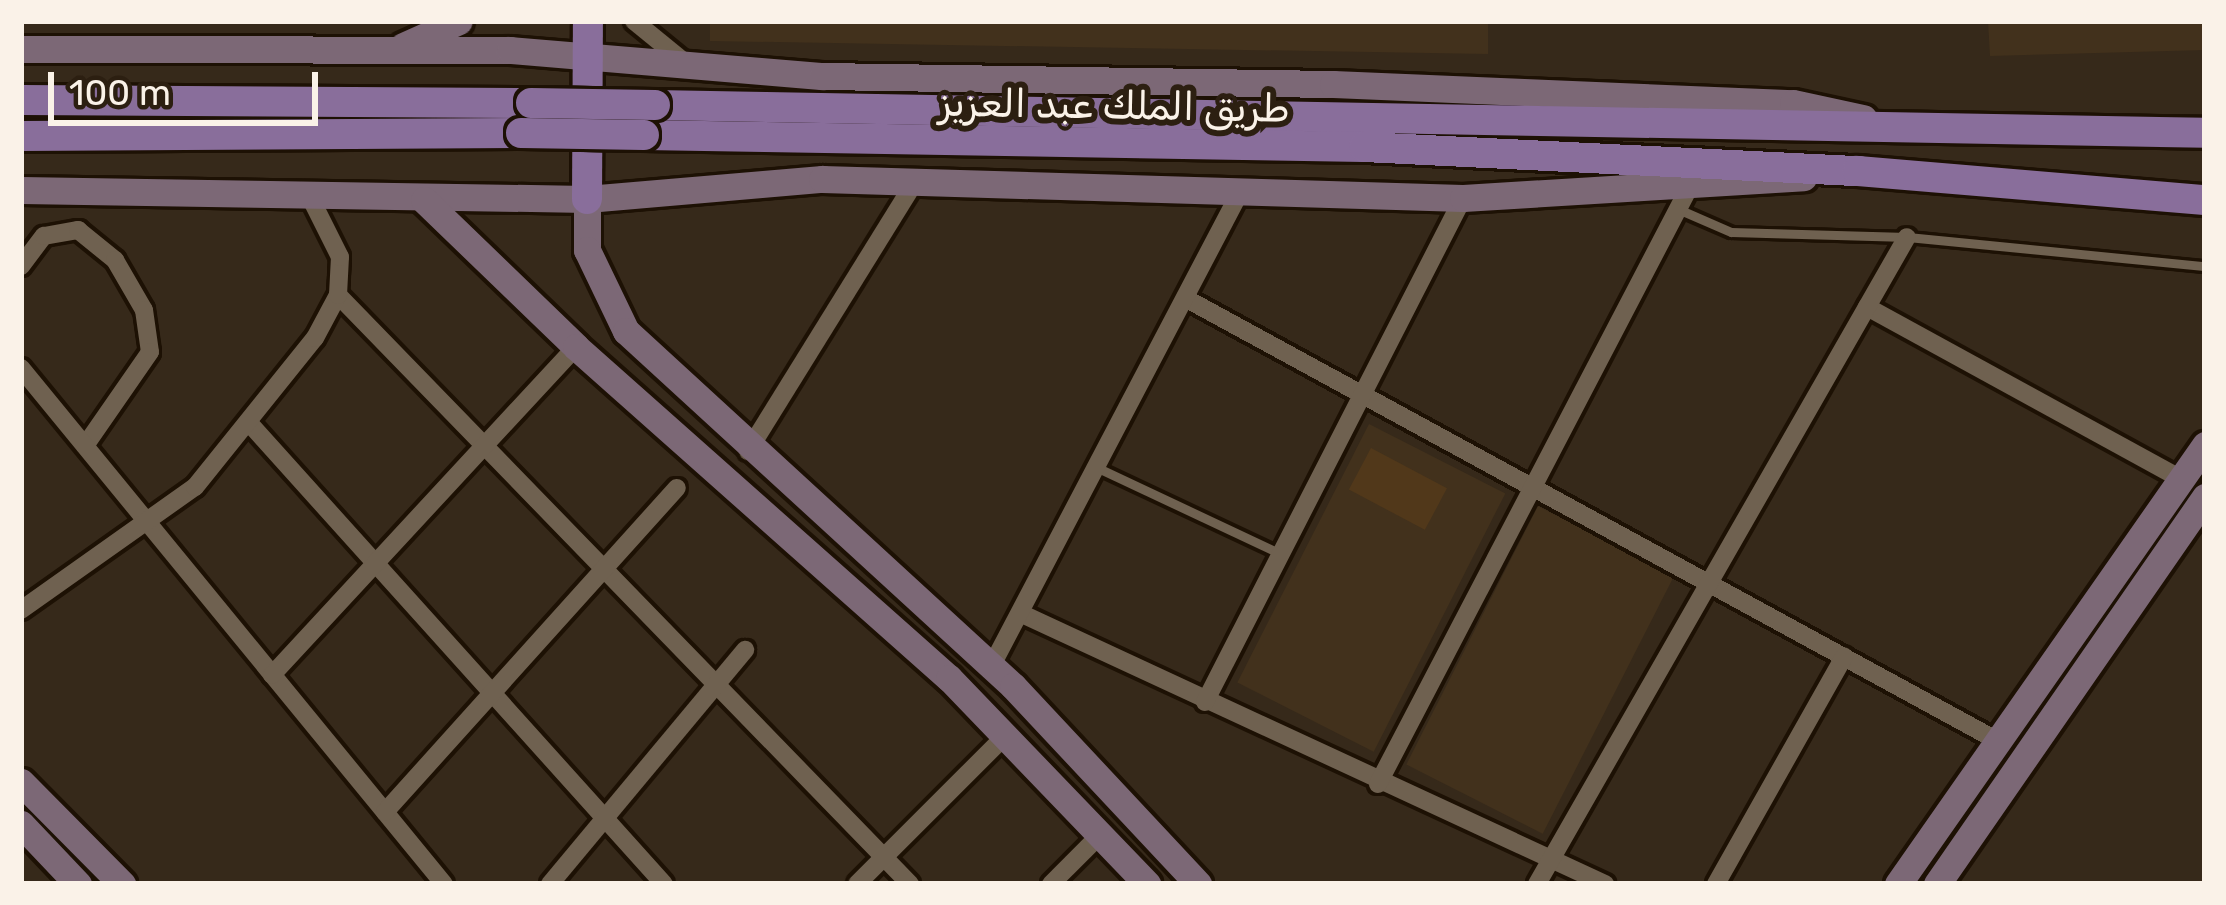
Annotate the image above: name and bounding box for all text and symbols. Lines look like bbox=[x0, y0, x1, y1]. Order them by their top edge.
scale bar bbox=[54, 48, 324, 122]
text: 100 m bbox=[69, 71, 171, 114]
street label: طريق الملك عبد العزيز bbox=[938, 80, 1290, 132]

